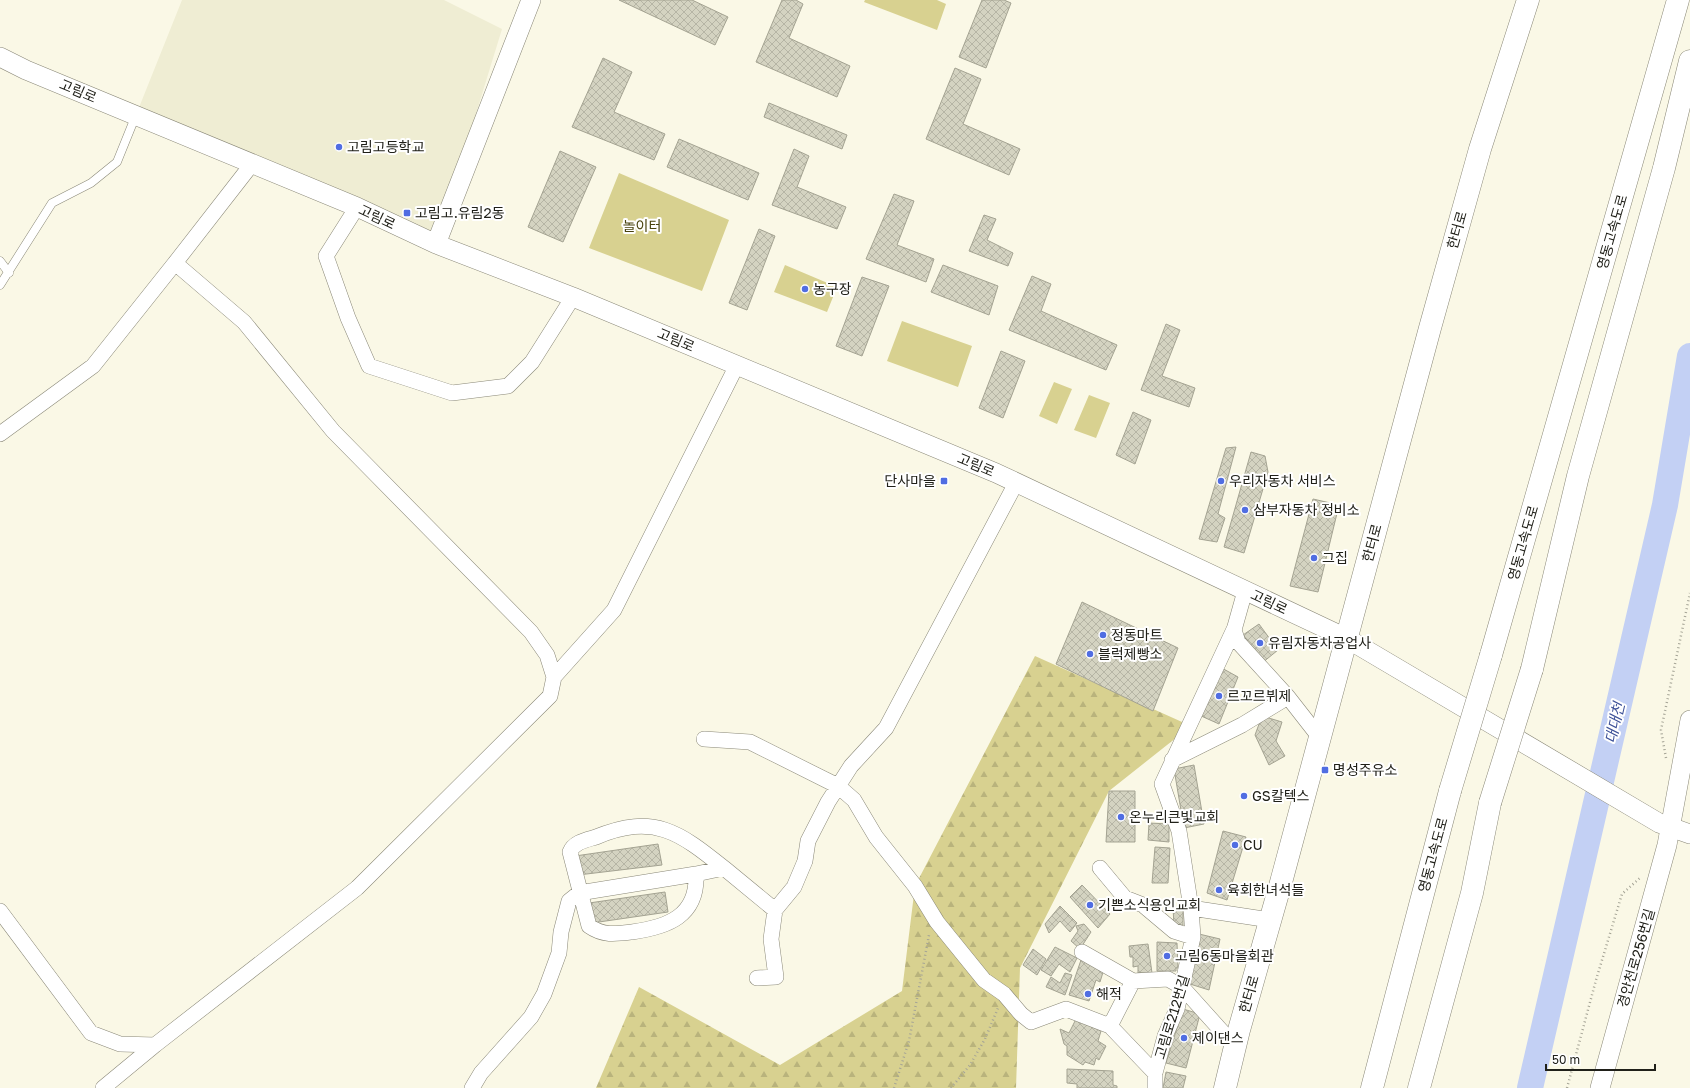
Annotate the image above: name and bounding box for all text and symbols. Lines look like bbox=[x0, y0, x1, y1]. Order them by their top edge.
street label: 고림로 bbox=[57, 75, 99, 106]
place label: 고림고등학교 bbox=[347, 138, 424, 155]
marker: 고림고등학교 bbox=[334, 142, 344, 152]
street label: 영동고속도로 bbox=[1593, 192, 1630, 271]
street label: 고림로 bbox=[356, 201, 398, 232]
place label: 고림고.유림2동 bbox=[415, 204, 505, 221]
marker: 고림고.유림2동 bbox=[402, 208, 412, 218]
street label: 한터로 bbox=[1443, 209, 1470, 251]
park label: 놀이터 bbox=[623, 217, 661, 234]
place label: 농구장 bbox=[813, 280, 852, 297]
marker: 농구장 bbox=[800, 284, 810, 294]
street label: 고림로 bbox=[655, 324, 697, 355]
street label: 고림로 bbox=[955, 449, 997, 480]
place label: 단사마을 bbox=[884, 472, 936, 489]
place label: 우리자동차 서비스 bbox=[1229, 472, 1336, 489]
marker: 단사마을 bbox=[939, 476, 949, 486]
marker: 우리자동차 서비스 bbox=[1216, 476, 1226, 486]
place label: 삼부자동차 정비소 bbox=[1253, 501, 1360, 518]
street label: 영동고속도로 bbox=[1504, 503, 1541, 582]
marker: 삼부자동차 정비소 bbox=[1240, 505, 1250, 515]
street label: 한터로 bbox=[1358, 522, 1385, 564]
place label: 그집 bbox=[1322, 549, 1348, 566]
marker: 그집 bbox=[1309, 553, 1319, 563]
street label: 고림로 bbox=[1248, 586, 1290, 617]
place label: 정동마트 bbox=[1111, 626, 1163, 643]
marker: 정동마트 bbox=[1098, 630, 1108, 640]
place label: 유림자동차공업사 bbox=[1268, 634, 1371, 651]
marker: 유림자동차공업사 bbox=[1255, 638, 1265, 648]
place label: 블럭제빵소 bbox=[1098, 645, 1163, 662]
marker: 블럭제빵소 bbox=[1085, 649, 1095, 659]
place label: 르꼬르뷔제 bbox=[1227, 687, 1291, 704]
marker: 르꼬르뷔제 bbox=[1214, 691, 1224, 701]
water label: 대대천 bbox=[1601, 698, 1628, 745]
place label: 명성주유소 bbox=[1333, 761, 1398, 778]
marker: 명성주유소 bbox=[1320, 765, 1330, 775]
place label: GS칼텍스 bbox=[1252, 787, 1310, 804]
marker: GS칼텍스 bbox=[1239, 791, 1249, 801]
place label: 온누리큰빛교회 bbox=[1129, 808, 1219, 825]
marker: 온누리큰빛교회 bbox=[1116, 812, 1126, 822]
street label: 영동고속도로 bbox=[1414, 815, 1451, 894]
place label: CU bbox=[1243, 836, 1263, 853]
marker: CU bbox=[1230, 840, 1240, 850]
place label: 육회한녀석들 bbox=[1227, 881, 1304, 898]
marker: 육회한녀석들 bbox=[1214, 885, 1224, 895]
place label: 기쁜소식용인교회 bbox=[1098, 896, 1201, 913]
marker: 기쁜소식용인교회 bbox=[1085, 900, 1095, 910]
street label: 경안천로256번길 bbox=[1613, 906, 1658, 1009]
place label: 고림6동마을회관 bbox=[1175, 947, 1274, 964]
marker: 고림6동마을회관 bbox=[1162, 951, 1172, 961]
street label: 고림로212번길 bbox=[1151, 973, 1192, 1061]
street label: 한터로 bbox=[1235, 973, 1262, 1015]
place label: 해적 bbox=[1096, 985, 1122, 1002]
marker: 해적 bbox=[1083, 989, 1093, 999]
place label: 제이댄스 bbox=[1192, 1029, 1244, 1046]
marker: 제이댄스 bbox=[1179, 1033, 1189, 1043]
scale bar bbox=[1546, 1046, 1655, 1072]
text: 50 m bbox=[1552, 1052, 1580, 1067]

